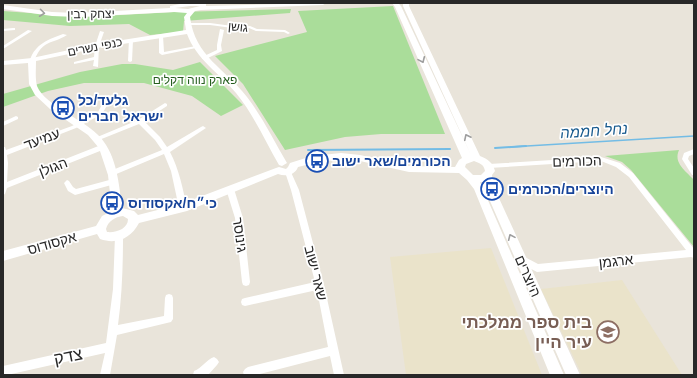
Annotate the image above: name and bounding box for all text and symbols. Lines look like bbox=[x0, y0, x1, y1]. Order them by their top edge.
street label: יצחק רבין bbox=[67, 7, 115, 21]
one-way arrow bbox=[39, 8, 45, 17]
street label: גושן bbox=[227, 19, 249, 35]
street label: כנפי נשרים bbox=[66, 35, 124, 59]
one-way arrow bbox=[417, 55, 425, 63]
park label: פארק נווה דקלים bbox=[153, 73, 237, 87]
place label: גלעד/כל ישראל חברים bbox=[78, 92, 164, 124]
bus stop icon: גלעד/כל ישראל חברים bbox=[50, 95, 76, 121]
water label: נחל חממה bbox=[560, 120, 629, 141]
street label: עמיעד bbox=[22, 125, 62, 153]
one-way arrow bbox=[464, 133, 471, 141]
bus stop icon: הכורמים/שאר ישוב bbox=[304, 148, 330, 174]
street label: הכורמים bbox=[552, 152, 602, 170]
place label: הכורמים/שאר ישוב bbox=[332, 153, 451, 169]
street label: הגולן bbox=[36, 154, 70, 180]
bus stop icon: היוצרים/הכורמים bbox=[479, 176, 505, 202]
place label: היוצרים/הכורמים bbox=[508, 181, 614, 197]
bus stop icon: כי״ח/אקסודוס bbox=[99, 190, 125, 216]
place label: כי״ח/אקסודוס bbox=[128, 195, 217, 211]
street label: גינוסר bbox=[230, 216, 250, 254]
street label: אקסודוס bbox=[26, 228, 79, 258]
one-way arrow bbox=[508, 234, 516, 241]
street label: שאר ישוב bbox=[301, 244, 331, 302]
street label: ארגמן bbox=[598, 251, 634, 271]
street label: היוצרים bbox=[512, 253, 544, 299]
place label: בית ספר ממלכתי עיר היין bbox=[461, 313, 592, 352]
school or university icon: בית ספר ממלכתי עיר היין bbox=[595, 319, 621, 345]
street label: צדק bbox=[52, 344, 84, 369]

